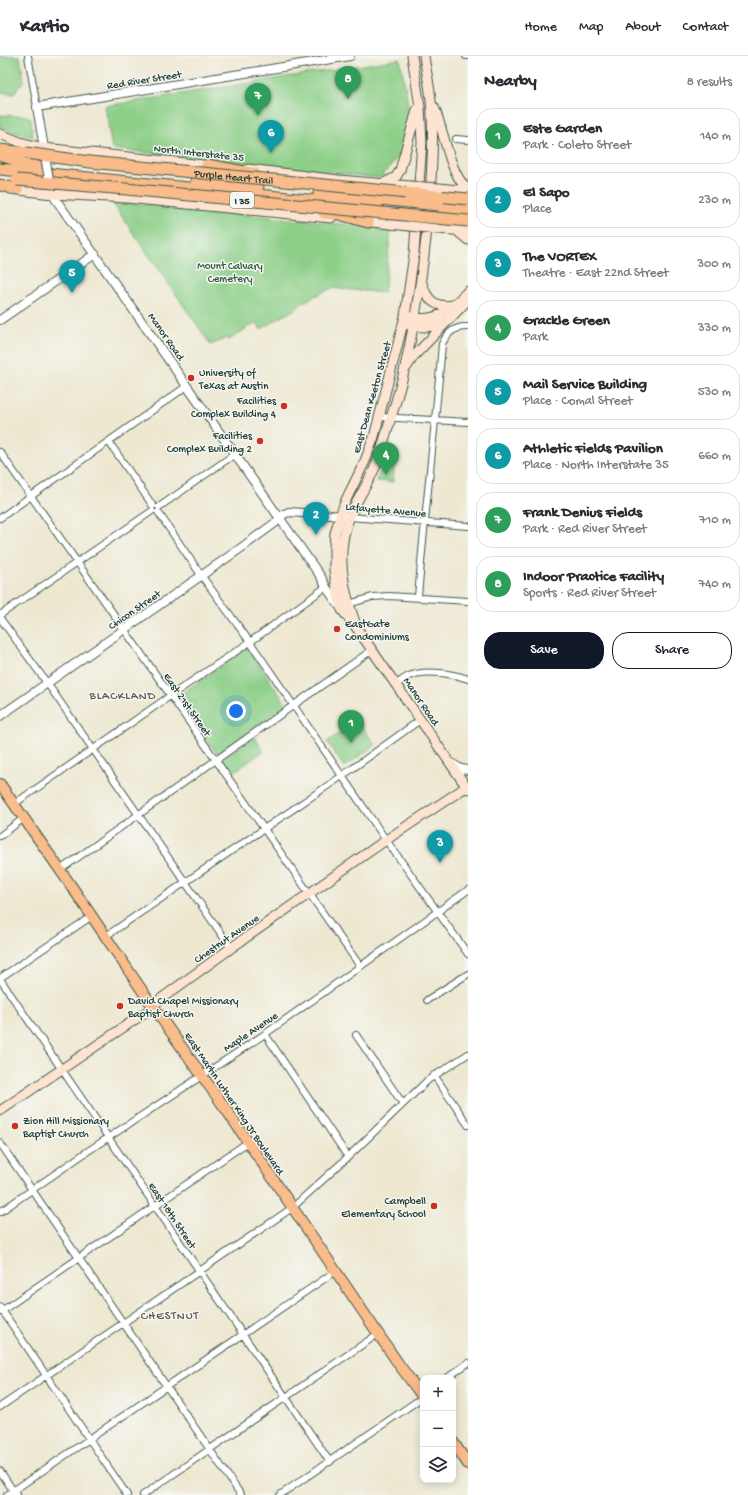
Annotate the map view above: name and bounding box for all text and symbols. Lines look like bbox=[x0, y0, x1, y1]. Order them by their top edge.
text: Kartio bbox=[20, 16, 69, 39]
text: Home bbox=[525, 19, 557, 36]
text: Map bbox=[579, 19, 603, 36]
text: About bbox=[625, 19, 661, 36]
text: Contact bbox=[683, 19, 728, 36]
pin: 8 bbox=[335, 66, 361, 99]
street label: Red River Street bbox=[106, 69, 184, 93]
text: Nearby bbox=[484, 72, 537, 92]
text: 8 results bbox=[687, 75, 732, 90]
pin: 7 bbox=[245, 83, 271, 116]
pin: 6 bbox=[258, 120, 284, 153]
text: Este Garden bbox=[523, 120, 602, 138]
text: 1 bbox=[495, 129, 501, 144]
text: 140 m bbox=[700, 129, 731, 144]
text: Park · Coleto Street bbox=[523, 138, 631, 153]
street label: North Interstate 35 bbox=[153, 143, 245, 165]
street label: Purple Heart Trail bbox=[192, 168, 274, 188]
text: El Sapo bbox=[523, 184, 570, 202]
road number: I 35 bbox=[230, 192, 254, 208]
text: 2 bbox=[495, 193, 501, 208]
text: 230 m bbox=[698, 193, 731, 208]
text: Place bbox=[523, 202, 551, 217]
text: The VORTEX bbox=[523, 248, 596, 266]
text: 3 bbox=[495, 257, 501, 272]
text: 300 m bbox=[697, 257, 731, 272]
pin: 5 bbox=[59, 260, 85, 293]
park label: Mount Calvary Cemetery bbox=[197, 261, 263, 286]
text: Theatre · East 22nd Street bbox=[523, 266, 669, 281]
street label: Manor Road bbox=[145, 311, 187, 364]
text: Grackle Green bbox=[523, 312, 610, 330]
text: 4 bbox=[495, 321, 501, 336]
text: 330 m bbox=[698, 321, 731, 336]
text: Park bbox=[523, 330, 548, 345]
street label: East Dean Keeton Street bbox=[351, 339, 395, 455]
place label: University of Texas at Austin bbox=[198, 367, 269, 393]
marker: University of Texas at Austin bbox=[186, 373, 196, 383]
text: Mail Service Building bbox=[523, 376, 647, 394]
text: 5 bbox=[495, 385, 501, 400]
text: 530 m bbox=[698, 385, 731, 400]
text: Place · Comal Street bbox=[523, 394, 632, 409]
place label: Facilities Complex Building 4 bbox=[191, 396, 277, 421]
marker: Facilities Complex Building 4 bbox=[279, 401, 289, 411]
place label: Facilities Complex Building 2 bbox=[167, 431, 253, 456]
marker: Facilities Complex Building 2 bbox=[255, 436, 265, 446]
text: Athletic Fields Pavilion bbox=[523, 440, 663, 458]
pin: 4 bbox=[373, 442, 399, 475]
text: 6 bbox=[495, 449, 501, 464]
text: 660 m bbox=[698, 449, 731, 464]
text: Place · North Interstate 35 bbox=[523, 458, 669, 473]
street label: Lafayette Avenue bbox=[345, 500, 427, 521]
pin: 2 bbox=[303, 502, 329, 535]
text: Frank Denius Fields bbox=[523, 504, 642, 522]
text: 7 bbox=[495, 513, 501, 528]
text: 710 m bbox=[699, 513, 731, 528]
text: Park · Red River Street bbox=[523, 522, 647, 537]
text: Indoor Practice Facility bbox=[523, 568, 664, 586]
text: 8 bbox=[494, 577, 502, 592]
text: 740 m bbox=[698, 577, 731, 592]
text: Sports · Red River Street bbox=[523, 586, 656, 601]
street label: Chicon Street bbox=[107, 587, 165, 633]
place label: EastGate Condominiums bbox=[345, 619, 410, 644]
marker: EastGate Condominiums bbox=[332, 624, 342, 634]
button: Save bbox=[484, 632, 604, 669]
button: Share bbox=[612, 632, 732, 669]
street label: East 21st Street bbox=[160, 671, 213, 740]
street label: Manor Road bbox=[400, 676, 442, 730]
district label: BLACKLAND bbox=[89, 690, 156, 704]
your location bbox=[226, 701, 246, 721]
pin: 1 bbox=[338, 710, 364, 743]
pin: 3 bbox=[427, 830, 453, 863]
street label: Chestnut Avenue bbox=[192, 913, 262, 967]
place label: David Chapel Missionary Baptist Church bbox=[127, 996, 239, 1021]
marker: David Chapel Missionary Baptist Church bbox=[115, 1001, 125, 1011]
street label: Maple Avenue bbox=[222, 1010, 281, 1055]
street label: East Martin Luther King Jr Boulevard bbox=[181, 1031, 286, 1179]
place label: Zion Hill Missionary Baptist Church bbox=[22, 1116, 110, 1141]
marker: Zion Hill Missionary Baptist Church bbox=[10, 1121, 20, 1131]
street label: East 18th Street bbox=[145, 1181, 199, 1253]
place label: Campbell Elementary School bbox=[341, 1196, 427, 1221]
marker: Campbell Elementary School bbox=[429, 1201, 439, 1211]
district label: CHESTNUT bbox=[141, 1310, 200, 1324]
map controls bbox=[420, 1375, 456, 1483]
button: + bbox=[420, 1375, 456, 1411]
button: − bbox=[420, 1411, 456, 1447]
button: layers bbox=[420, 1447, 456, 1483]

